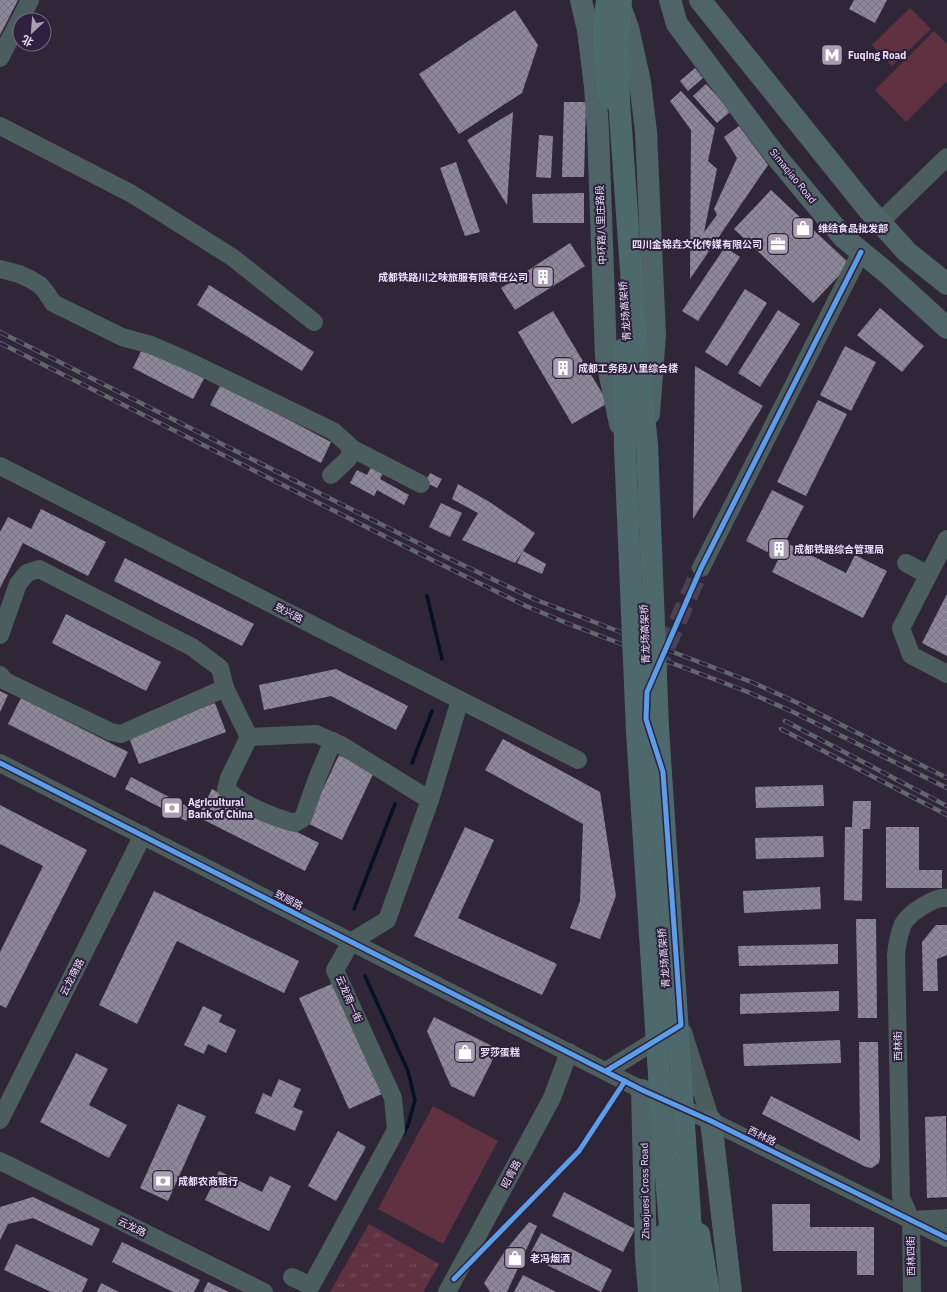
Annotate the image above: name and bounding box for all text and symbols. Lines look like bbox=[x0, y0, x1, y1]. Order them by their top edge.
north arrow bbox=[12, 12, 52, 52]
text: 北 bbox=[20, 32, 36, 50]
metro station icon: Fuqing Road bbox=[819, 42, 845, 68]
place label: Fuqing Road bbox=[848, 49, 906, 62]
street label: Simaqiao Road bbox=[767, 146, 819, 206]
street label: 中环路八里庄路段 bbox=[593, 185, 609, 265]
shop icon: 维结食品批发部 bbox=[790, 215, 816, 241]
place label: 维结食品批发部 bbox=[818, 222, 888, 235]
office icon: 四川金锦垚文化传媒有限公司 bbox=[765, 231, 791, 257]
place label: 四川金锦垚文化传媒有限公司 bbox=[632, 238, 762, 251]
building icon: 成都铁路川之味旅服有限责任公司 bbox=[530, 264, 556, 290]
place label: 成都铁路川之味旅服有限责任公司 bbox=[378, 271, 528, 284]
street label: 青龙场高架桥 bbox=[616, 281, 634, 341]
building icon: 成都工务段八里综合楼 bbox=[550, 355, 576, 381]
place label: 成都工务段八里综合楼 bbox=[578, 362, 678, 375]
building icon: 成都铁路综合管理局 bbox=[766, 536, 792, 562]
place label: 成都铁路综合管理局 bbox=[794, 543, 884, 556]
street label: 致兴路 bbox=[273, 600, 305, 626]
street label: 青龙场高架桥 bbox=[637, 604, 653, 664]
bank icon: Agricultural Bank of China bbox=[159, 795, 185, 821]
place label: Agricultural Bank of China bbox=[188, 796, 253, 821]
street label: 致顺路 bbox=[273, 887, 305, 913]
street label: 青龙场高架桥 bbox=[655, 928, 673, 988]
street label: 云龙南路 bbox=[57, 956, 87, 998]
street label: 云龙南一街 bbox=[333, 974, 365, 1024]
street label: 西林街 bbox=[891, 1031, 905, 1061]
shop icon: 罗莎蛋糕 bbox=[452, 1039, 478, 1065]
place label: 罗莎蛋糕 bbox=[480, 1046, 520, 1059]
street label: 西林路 bbox=[746, 1124, 778, 1148]
street label: Zhaojuesi Cross Road bbox=[638, 1143, 652, 1239]
street label: 昭青路 bbox=[498, 1158, 524, 1190]
bank icon: 成都农商银行 bbox=[150, 1168, 176, 1194]
place label: 成都农商银行 bbox=[178, 1175, 238, 1188]
street label: 云龙路 bbox=[116, 1215, 148, 1239]
street label: 西林四街 bbox=[904, 1236, 918, 1276]
shop icon: 老冯烟酒 bbox=[502, 1245, 528, 1271]
place label: 老冯烟酒 bbox=[530, 1252, 571, 1265]

